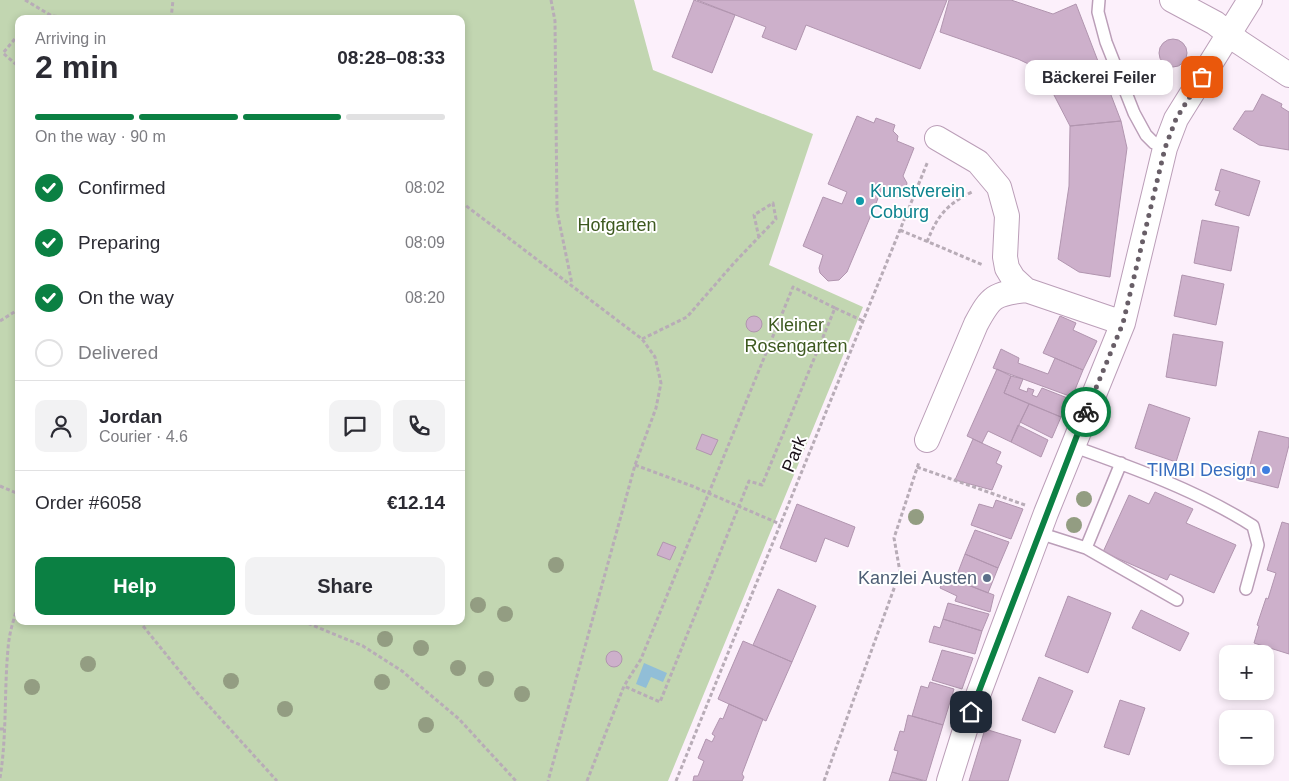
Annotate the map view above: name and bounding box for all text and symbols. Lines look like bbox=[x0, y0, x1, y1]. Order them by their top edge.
text: Arriving in bbox=[35, 30, 106, 47]
text: 08:28–08:33 bbox=[337, 47, 445, 68]
text: 2 min bbox=[35, 49, 119, 85]
pin bbox=[1181, 56, 1223, 98]
callout: Bäckerei Feiler bbox=[1024, 60, 1172, 94]
icon: bag bbox=[1188, 63, 1216, 91]
text: Bäckerei Feiler bbox=[1042, 69, 1156, 86]
text: On the way · 90 m bbox=[35, 128, 166, 145]
icon: check bbox=[35, 174, 63, 202]
text: Confirmed bbox=[78, 177, 166, 198]
text: 08:02 bbox=[405, 179, 445, 196]
place label: Kunstverein Coburg bbox=[870, 181, 965, 222]
marker: Kunstverein Coburg bbox=[854, 195, 866, 207]
park label: Hofgarten bbox=[577, 215, 657, 235]
icon: check bbox=[35, 229, 63, 257]
text: Preparing bbox=[78, 232, 160, 253]
text: 08:09 bbox=[405, 234, 445, 251]
icon: check bbox=[35, 284, 63, 312]
text: On the way bbox=[78, 287, 174, 308]
text: 08:20 bbox=[405, 289, 445, 306]
park label: Kleiner Rosengarten bbox=[744, 315, 848, 356]
text: Delivered bbox=[78, 342, 158, 363]
courier bbox=[1061, 387, 1111, 437]
icon: bike bbox=[1072, 398, 1100, 426]
button: person bbox=[35, 400, 87, 452]
button: chat bbox=[329, 400, 381, 452]
button: phone bbox=[393, 400, 445, 452]
text: Jordan bbox=[99, 406, 162, 427]
text: Courier · 4.6 bbox=[99, 428, 188, 445]
street label: Park bbox=[778, 432, 811, 475]
place label: TIMBI Design bbox=[1147, 460, 1256, 480]
marker: TIMBI Design bbox=[1260, 464, 1272, 476]
text: Order #6058 bbox=[35, 492, 142, 513]
text: €12.14 bbox=[387, 492, 445, 513]
button: Help bbox=[35, 557, 235, 615]
button: Share bbox=[245, 557, 445, 615]
place label: Kanzlei Austen bbox=[858, 568, 977, 588]
marker: Kanzlei Austen bbox=[981, 572, 993, 584]
map controls bbox=[1219, 645, 1274, 765]
button: + bbox=[1219, 645, 1274, 700]
pin bbox=[950, 691, 992, 733]
icon: home bbox=[957, 698, 985, 726]
button: − bbox=[1219, 710, 1274, 765]

